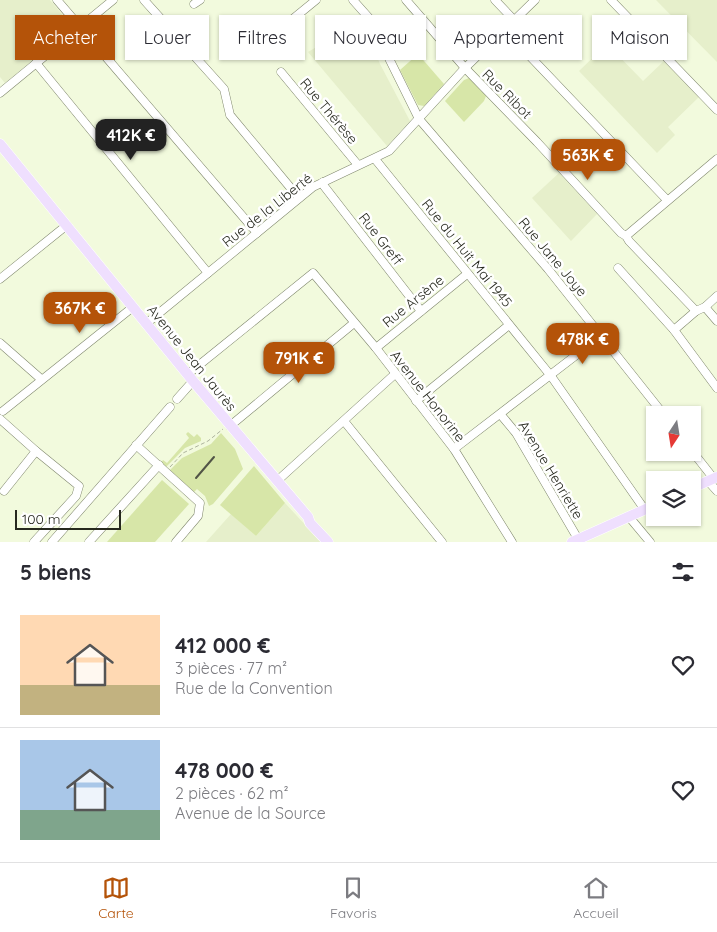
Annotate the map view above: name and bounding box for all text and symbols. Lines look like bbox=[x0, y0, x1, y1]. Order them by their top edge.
chip: Acheter bbox=[15, 15, 115, 60]
chip: Louer bbox=[125, 15, 209, 60]
chip: Filtres bbox=[219, 15, 305, 60]
chip: Nouveau bbox=[315, 15, 426, 60]
chip: Appartement bbox=[436, 15, 582, 60]
chip: Maison bbox=[592, 15, 687, 60]
street label: Rue Ribot bbox=[478, 65, 536, 123]
street label: Rue Thérèse bbox=[296, 74, 362, 148]
pin: 412K € bbox=[90, 119, 172, 161]
text: 412K € bbox=[106, 125, 156, 145]
pin: 563K € bbox=[547, 138, 629, 181]
text: 563K € bbox=[562, 145, 614, 165]
street label: Rue de la Liberté bbox=[218, 169, 316, 251]
street label: Rue du Huit Mai 1945 bbox=[418, 195, 516, 311]
street label: Rue Greff bbox=[355, 209, 407, 269]
street label: Rue Jane Joye bbox=[515, 214, 591, 300]
street label: Rue Arsène bbox=[379, 271, 447, 331]
pin: 367K € bbox=[39, 292, 121, 334]
text: 367K € bbox=[54, 298, 106, 318]
street label: Avenue Jean Jaurès bbox=[143, 301, 241, 415]
pin: 478K € bbox=[542, 322, 624, 365]
text: 478K € bbox=[557, 329, 609, 349]
pin: 791K € bbox=[258, 342, 340, 384]
street label: Avenue Honorine bbox=[387, 347, 469, 445]
text: 791K € bbox=[274, 348, 324, 368]
north arrow bbox=[646, 406, 701, 461]
map controls bbox=[646, 406, 701, 526]
street label: Avenue Henriette bbox=[515, 418, 587, 522]
button: layers bbox=[646, 471, 701, 526]
scale bar bbox=[15, 507, 121, 530]
text: 100 m bbox=[22, 510, 60, 528]
icon: filters bbox=[669, 558, 697, 586]
text: 5 biens bbox=[20, 559, 91, 585]
text: 412 000 € bbox=[175, 632, 270, 658]
icon: home bbox=[60, 635, 120, 695]
icon: heart bbox=[669, 651, 697, 679]
text: 3 pièces · 77 m² bbox=[175, 658, 287, 678]
text: Rue de la Convention bbox=[175, 678, 333, 698]
text: 478 000 € bbox=[175, 757, 273, 783]
icon: home bbox=[60, 760, 120, 820]
icon: heart bbox=[669, 776, 697, 804]
text: 2 pièces · 62 m² bbox=[175, 783, 289, 803]
text: Avenue de la Source bbox=[175, 803, 326, 823]
tab: Carte bbox=[98, 874, 134, 922]
tab: Favoris bbox=[330, 874, 377, 922]
tab: Accueil bbox=[573, 874, 619, 922]

